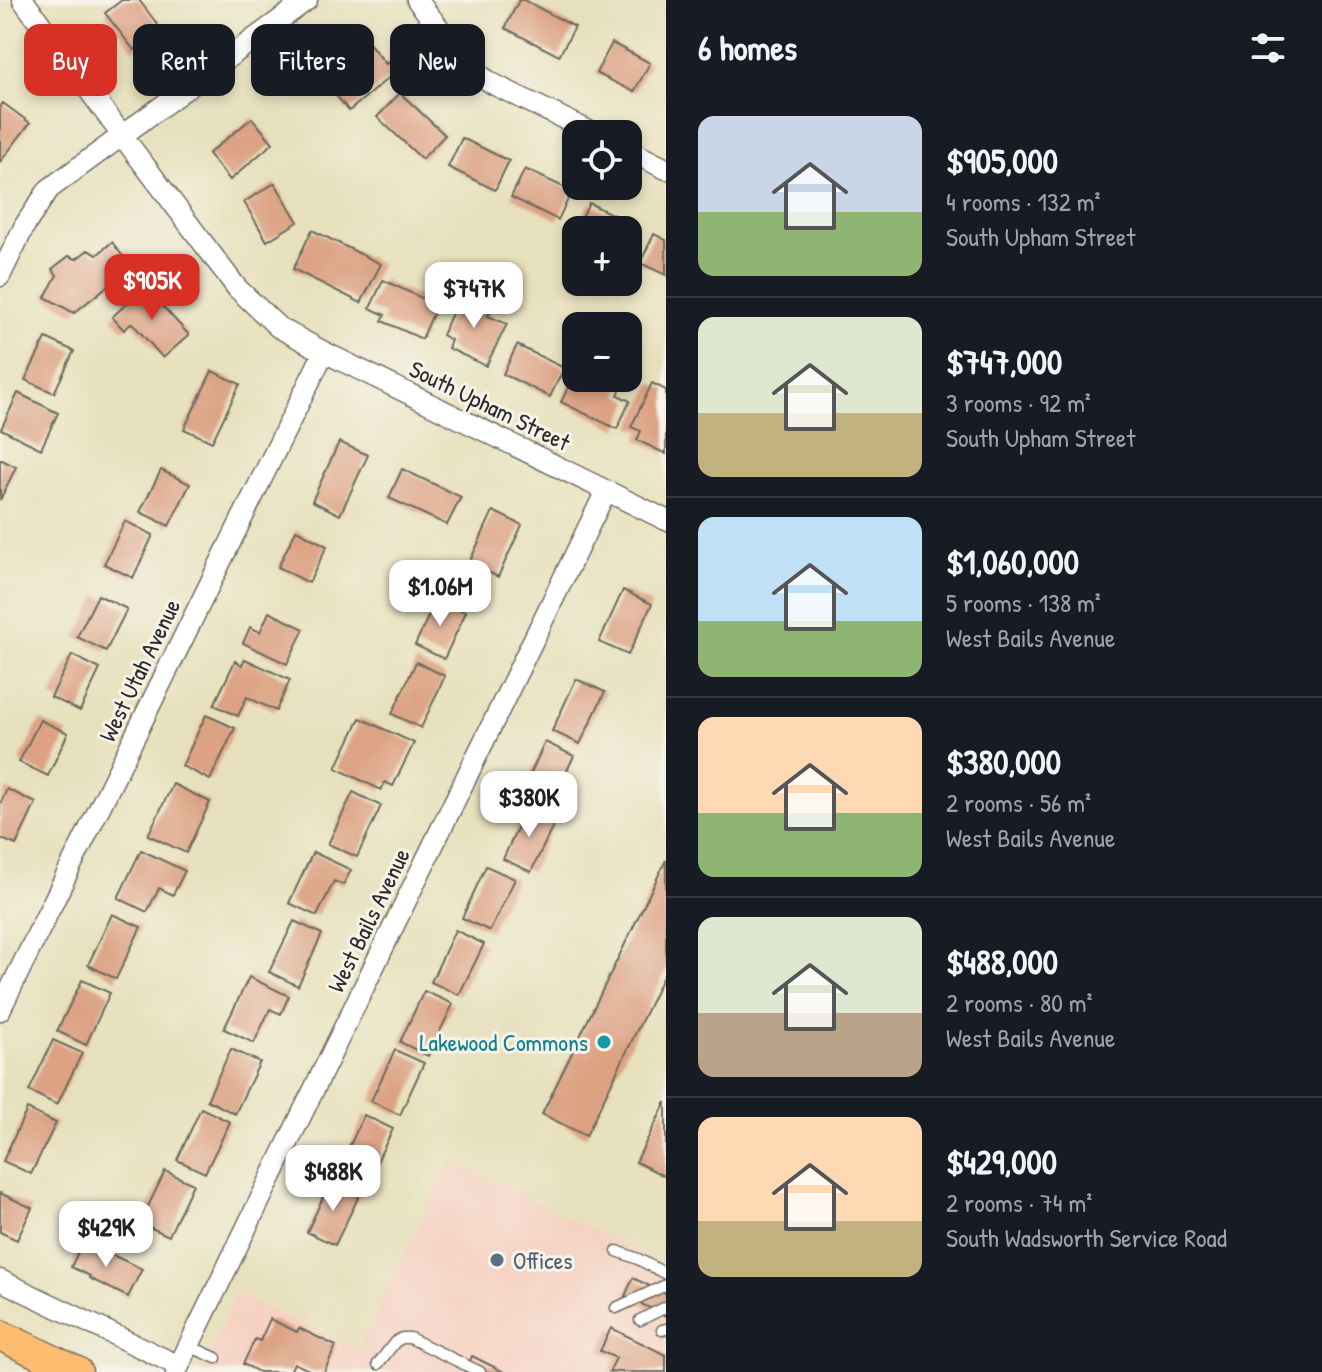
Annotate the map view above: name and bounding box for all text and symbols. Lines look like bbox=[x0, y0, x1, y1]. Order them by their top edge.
chip: Buy bbox=[24, 24, 117, 96]
chip: Rent bbox=[133, 24, 235, 96]
chip: Filters bbox=[251, 24, 374, 96]
chip: New bbox=[390, 24, 485, 96]
text: 6 homes bbox=[698, 25, 797, 71]
icon: filters bbox=[1246, 26, 1290, 70]
map controls bbox=[562, 120, 642, 392]
button: locate bbox=[562, 120, 642, 200]
text: $905,000 bbox=[946, 138, 1058, 184]
icon: home bbox=[762, 148, 858, 244]
text: 4 rooms · 132 m² bbox=[946, 184, 1100, 219]
button: + bbox=[562, 216, 642, 296]
text: South Upham Street bbox=[946, 219, 1135, 254]
pin: $905K bbox=[96, 254, 208, 322]
text: $905K bbox=[123, 262, 181, 297]
pin: $747K bbox=[418, 262, 530, 330]
text: $747K bbox=[443, 270, 505, 305]
button: − bbox=[562, 312, 642, 392]
text: $747,000 bbox=[946, 339, 1062, 385]
icon: home bbox=[762, 349, 858, 445]
street label: South Upham Street bbox=[404, 352, 576, 458]
text: 3 rooms · 92 m² bbox=[946, 385, 1091, 420]
text: South Upham Street bbox=[946, 420, 1135, 455]
text: $1,060,000 bbox=[946, 539, 1079, 585]
icon: home bbox=[762, 549, 858, 645]
pin: $1.06M bbox=[375, 560, 505, 628]
text: $1.06M bbox=[407, 568, 473, 603]
text: 5 rooms · 138 m² bbox=[946, 585, 1101, 620]
street label: West Utah Avenue bbox=[91, 593, 187, 747]
text: West Bails Avenue bbox=[946, 620, 1115, 655]
text: $380,000 bbox=[946, 739, 1061, 785]
icon: home bbox=[762, 749, 858, 845]
pin: $380K bbox=[473, 771, 585, 839]
text: $380K bbox=[498, 779, 560, 814]
text: 2 rooms · 56 m² bbox=[946, 785, 1091, 820]
text: West Bails Avenue bbox=[946, 820, 1115, 855]
street label: West Bails Avenue bbox=[319, 842, 417, 997]
text: $488,000 bbox=[946, 939, 1058, 985]
icon: home bbox=[762, 949, 858, 1045]
text: 2 rooms · 80 m² bbox=[946, 985, 1093, 1020]
text: West Bails Avenue bbox=[946, 1020, 1115, 1055]
place label: Lakewood Commons bbox=[420, 1026, 588, 1058]
marker: Lakewood Commons bbox=[595, 1033, 613, 1051]
text: $429,000 bbox=[946, 1139, 1057, 1185]
pin: $488K bbox=[277, 1145, 389, 1213]
icon: home bbox=[762, 1149, 858, 1245]
text: $488K bbox=[303, 1153, 363, 1188]
text: 2 rooms · 74 m² bbox=[946, 1185, 1092, 1220]
pin: $429K bbox=[50, 1201, 162, 1269]
text: $429K bbox=[77, 1209, 135, 1244]
text: South Wadsworth Service Road bbox=[946, 1220, 1227, 1255]
place label: Offices bbox=[513, 1244, 572, 1276]
marker: Offices bbox=[488, 1251, 506, 1269]

